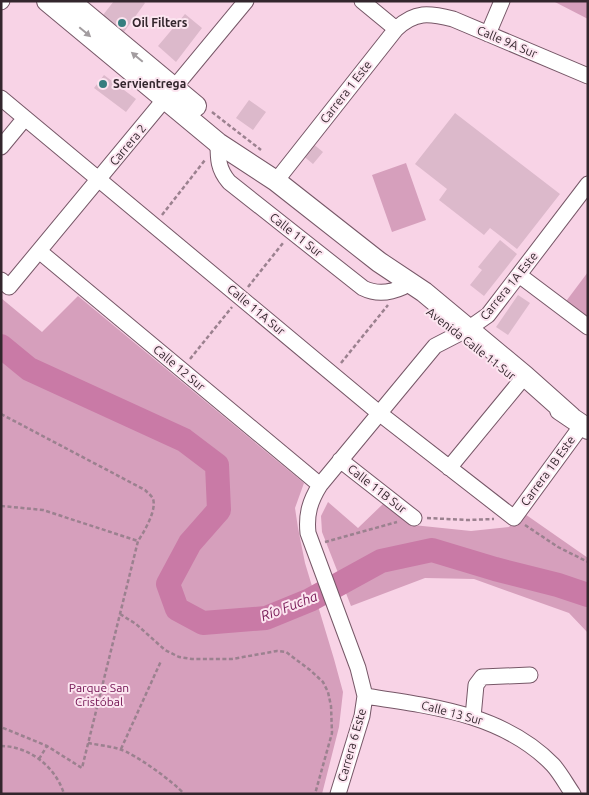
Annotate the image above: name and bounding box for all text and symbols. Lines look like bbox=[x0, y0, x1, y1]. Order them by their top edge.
place label: Oil Filters bbox=[132, 16, 188, 29]
marker: Oil Filters bbox=[116, 17, 128, 29]
street label: Calle 9A Sur bbox=[475, 23, 540, 60]
one-way arrow bbox=[78, 27, 91, 38]
one-way arrow bbox=[131, 52, 144, 63]
street label: Carrera 1 Este bbox=[317, 58, 374, 125]
place label: Servientrega bbox=[113, 77, 186, 90]
marker: Servientrega bbox=[97, 78, 109, 90]
street label: Carrera 2 bbox=[107, 122, 148, 168]
street label: Calle 11 Sur bbox=[267, 210, 326, 259]
street label: Carrera 1A Este bbox=[477, 249, 540, 322]
street label: Calle 11A Sur bbox=[225, 282, 288, 338]
street label: Avenida Calle 11 Sur bbox=[424, 305, 519, 383]
street label: Calle 12 Sur bbox=[151, 342, 208, 393]
street label: Carrera 1B Este bbox=[518, 433, 577, 508]
street label: Calle 11B Sur bbox=[345, 462, 410, 516]
water label: Río Fucha bbox=[258, 588, 320, 624]
park label: Parque San Cristóbal bbox=[69, 681, 129, 708]
street label: Calle 13 Sur bbox=[420, 698, 485, 727]
street label: Carrera 6 Este bbox=[335, 707, 368, 783]

